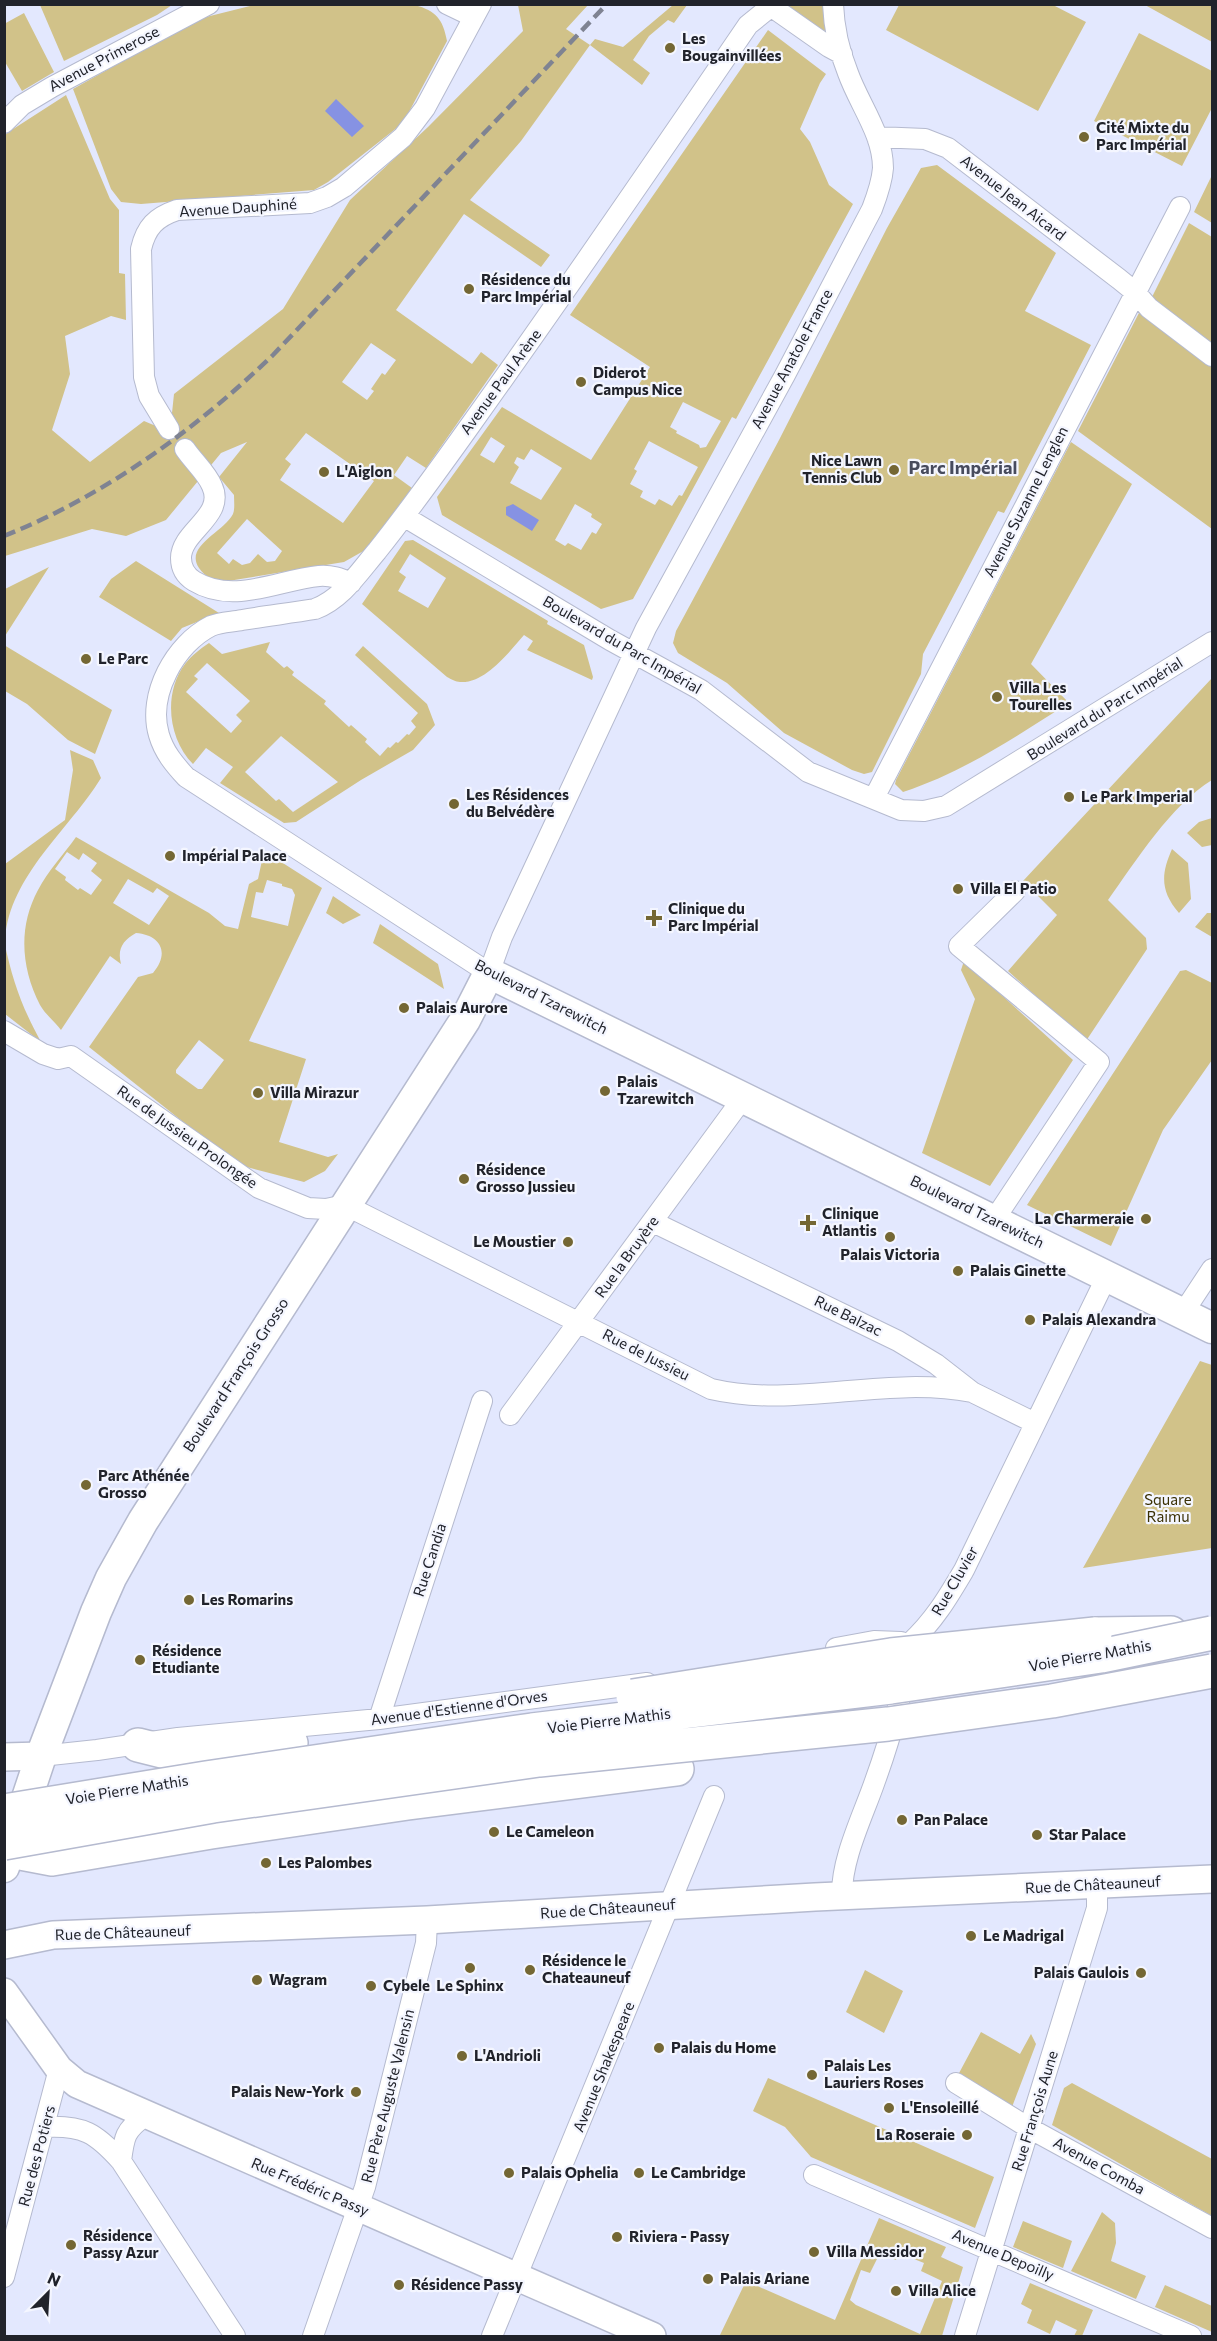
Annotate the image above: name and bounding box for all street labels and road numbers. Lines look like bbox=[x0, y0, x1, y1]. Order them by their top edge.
street label: Avenue Primerose bbox=[45, 21, 162, 95]
street label: Avenue Jean Aicard bbox=[958, 151, 1070, 244]
street label: Avenue Dauphiné bbox=[178, 194, 297, 220]
street label: Avenue Anatole France bbox=[747, 286, 836, 431]
street label: Avenue Paul Arène bbox=[456, 325, 544, 438]
street label: Avenue Suzanne Lenglen bbox=[979, 423, 1071, 580]
street label: Boulevard du Parc Impérial bbox=[540, 591, 705, 697]
street label: Boulevard du Parc Impérial bbox=[1023, 653, 1186, 763]
street label: Boulevard Tzarewitch bbox=[472, 955, 611, 1037]
street label: Rue de Jussieu Prolongée bbox=[114, 1081, 261, 1192]
street label: Boulevard Tzarewitch bbox=[908, 1171, 1047, 1251]
street label: Rue la Bruyère bbox=[590, 1212, 662, 1301]
street label: Rue Balzac bbox=[812, 1291, 885, 1339]
street label: Boulevard François Grosso bbox=[179, 1294, 292, 1455]
street label: Rue de Jussieu bbox=[600, 1325, 693, 1384]
street label: Rue Candia bbox=[409, 1521, 449, 1599]
street label: Rue Cluvier bbox=[927, 1543, 981, 1618]
street label: Voie Pierre Mathis bbox=[1027, 1635, 1153, 1675]
street label: Avenue d'Estienne d'Orves bbox=[369, 1686, 549, 1728]
street label: Voie Pierre Mathis bbox=[546, 1703, 672, 1736]
street label: Voie Pierre Mathis bbox=[64, 1770, 190, 1808]
street label: Rue de Châteauneuf bbox=[1024, 1871, 1162, 1897]
street label: Rue de Châteauneuf bbox=[539, 1894, 677, 1922]
street label: Rue de Châteauneuf bbox=[55, 1921, 191, 1943]
street label: Avenue Shakespeare bbox=[569, 1999, 637, 2134]
street label: Rue Père Auguste Valensin bbox=[357, 2007, 417, 2184]
street label: Rue François Aune bbox=[1007, 2048, 1061, 2173]
street label: Rue des Potiers bbox=[14, 2103, 58, 2208]
street label: Avenue Comba bbox=[1051, 2133, 1148, 2198]
street label: Rue Frédéric Passy bbox=[249, 2153, 372, 2219]
street label: Avenue Depoilly bbox=[950, 2225, 1057, 2284]

